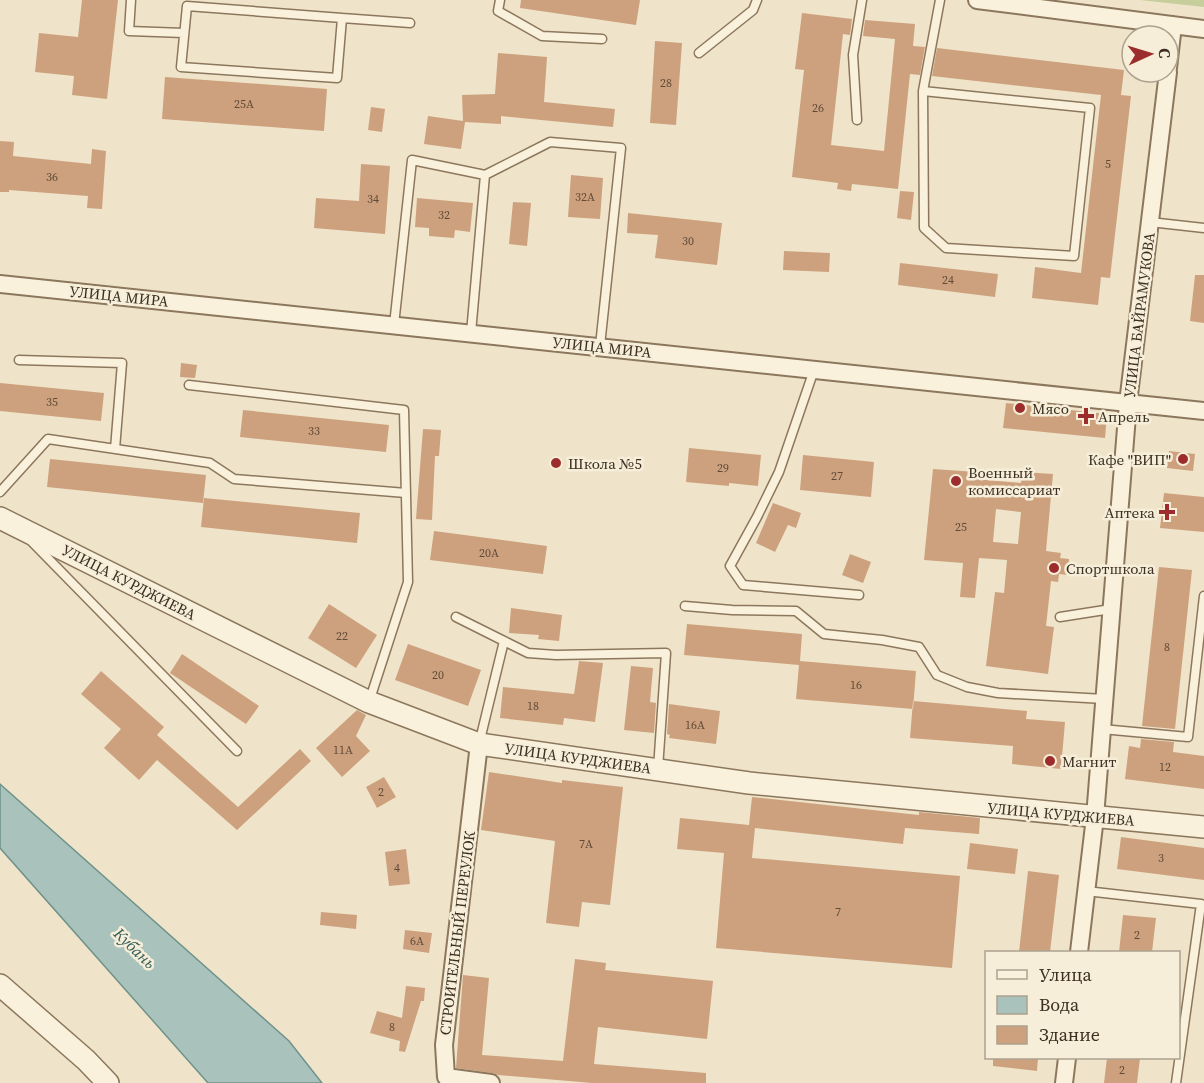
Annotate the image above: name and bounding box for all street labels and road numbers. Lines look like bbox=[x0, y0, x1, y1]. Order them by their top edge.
street label: УЛИЦА БАЙРАМУКОВА bbox=[1118, 231, 1160, 399]
street label: УЛИЦА МИРА bbox=[68, 280, 170, 312]
street label: УЛИЦА МИРА bbox=[551, 331, 653, 363]
street label: УЛИЦА КУРДЖИЕВА bbox=[58, 539, 200, 625]
street label: УЛИЦА КУРДЖИЕВА bbox=[503, 737, 653, 779]
street label: УЛИЦА КУРДЖИЕВА bbox=[986, 797, 1136, 831]
street label: СТРОИТЕЛЬНЫЙ ПЕРЕУЛОК bbox=[434, 830, 480, 1036]

